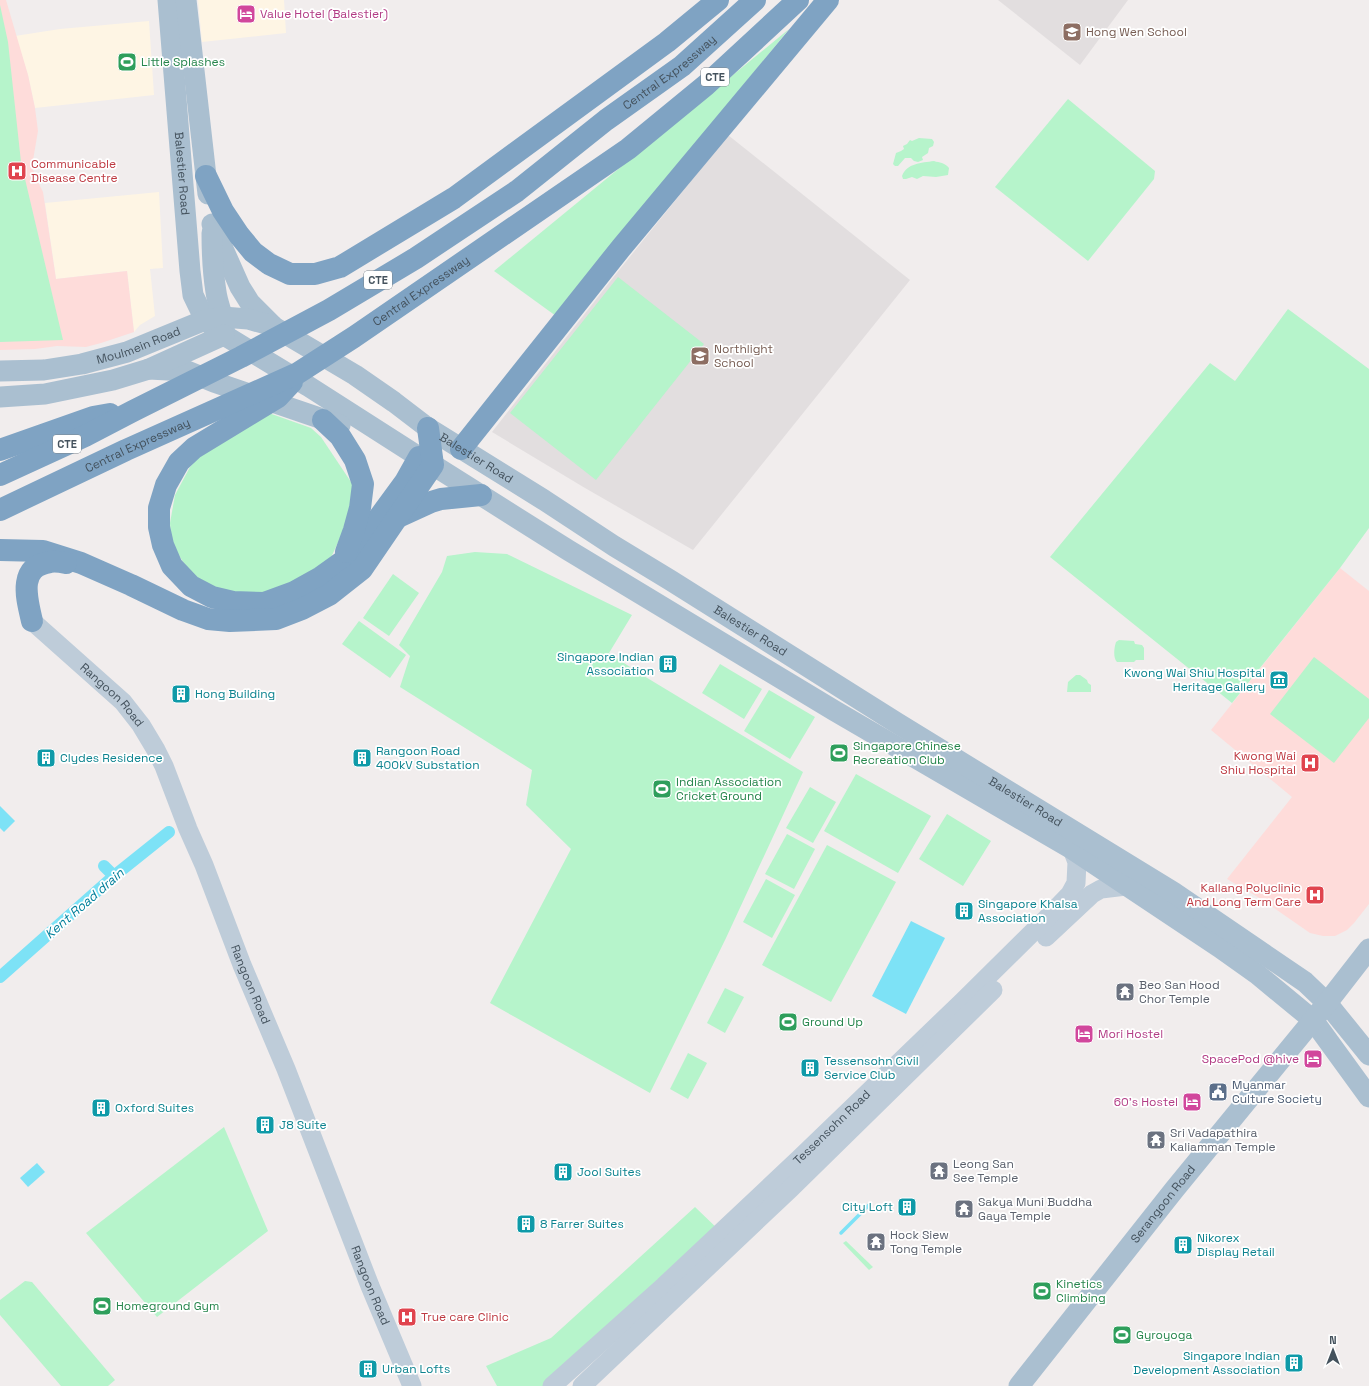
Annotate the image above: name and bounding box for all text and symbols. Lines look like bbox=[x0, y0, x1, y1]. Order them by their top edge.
hotel icon: Value Hotel (Balestier) bbox=[235, 3, 257, 25]
place label: Value Hotel (Balestier) bbox=[260, 6, 388, 22]
school or university icon: Hong Wen School bbox=[1061, 21, 1083, 43]
place label: Hong Wen School bbox=[1086, 24, 1187, 40]
street label: Central Expressway bbox=[620, 31, 719, 114]
sports icon: Little Splashes bbox=[116, 51, 138, 73]
place label: Little Splashes bbox=[141, 54, 225, 70]
road number: CTE bbox=[701, 68, 729, 86]
street label: Balestier Road bbox=[171, 131, 193, 216]
place label: Communicable Disease Centre bbox=[31, 156, 118, 186]
hospital icon: Communicable Disease Centre bbox=[6, 160, 28, 182]
street label: Central Expressway bbox=[370, 252, 473, 330]
road number: CTE bbox=[364, 271, 392, 289]
street label: Moulmein Road bbox=[95, 323, 183, 368]
place label: Northlight School bbox=[714, 341, 773, 371]
school or university icon: Northlight School bbox=[689, 345, 711, 367]
street label: Central Expressway bbox=[82, 414, 193, 476]
street label: Balestier Road bbox=[436, 429, 516, 487]
road number: CTE bbox=[53, 435, 81, 453]
street label: Balestier Road bbox=[711, 602, 790, 660]
place label: Singapore Indian Association bbox=[557, 649, 654, 679]
building icon: Singapore Indian Association bbox=[657, 653, 679, 675]
street label: Rangoon Road bbox=[77, 659, 147, 730]
place label: Kwong Wai Shiu Hospital Heritage Gallery bbox=[1124, 665, 1265, 695]
museum icon: Kwong Wai Shiu Hospital Heritage Gallery bbox=[1268, 669, 1290, 691]
building icon: Hong Building bbox=[170, 683, 192, 705]
place label: Hong Building bbox=[195, 686, 275, 702]
place label: Singapore Chinese Recreation Club bbox=[853, 738, 961, 768]
sports icon: Singapore Chinese Recreation Club bbox=[828, 742, 850, 764]
place label: Rangoon Road 400kV Substation bbox=[376, 743, 480, 773]
building icon: Clydes Residence bbox=[35, 747, 57, 769]
building icon: Rangoon Road 400kV Substation bbox=[351, 747, 373, 769]
place label: Kwong Wai Shiu Hospital bbox=[1220, 748, 1296, 778]
place label: Clydes Residence bbox=[60, 750, 163, 766]
hospital icon: Kwong Wai Shiu Hospital bbox=[1299, 752, 1321, 774]
street label: Balestier Road bbox=[986, 773, 1065, 830]
place label: Indian Association Cricket Ground bbox=[676, 774, 782, 804]
sports icon: Indian Association Cricket Ground bbox=[651, 778, 673, 800]
water label: Kent Road drain bbox=[41, 864, 128, 942]
place label: Kallang Polyclinic And Long Term Care bbox=[1187, 880, 1301, 910]
hospital icon: Kallang Polyclinic And Long Term Care bbox=[1304, 884, 1326, 906]
place label: Singapore Khalsa Association bbox=[978, 896, 1078, 926]
building icon: Singapore Khalsa Association bbox=[953, 900, 975, 922]
street label: Rangoon Road bbox=[227, 942, 274, 1026]
place label: Beo San Hood Chor Temple bbox=[1139, 977, 1220, 1007]
temple icon: Beo San Hood Chor Temple bbox=[1114, 981, 1136, 1003]
sports icon: Ground Up bbox=[777, 1011, 799, 1033]
place label: Ground Up bbox=[802, 1014, 863, 1030]
hotel icon: Mori Hostel bbox=[1073, 1023, 1095, 1045]
place label: Mori Hostel bbox=[1098, 1026, 1163, 1042]
hotel icon: SpacePod @hive bbox=[1302, 1048, 1324, 1070]
place label: SpacePod @hive bbox=[1202, 1051, 1299, 1067]
place label: Tessensohn Civil Service Club bbox=[824, 1053, 919, 1083]
building icon: Tessensohn Civil Service Club bbox=[799, 1057, 821, 1079]
place label: Myanmar Culture Society bbox=[1232, 1077, 1322, 1107]
public building icon: Myanmar Culture Society bbox=[1207, 1081, 1229, 1103]
street label: Tessensohn Road bbox=[790, 1087, 874, 1168]
hotel icon: 60's Hostel bbox=[1181, 1091, 1203, 1113]
place label: 60's Hostel bbox=[1114, 1094, 1178, 1110]
building icon: Oxford Suites bbox=[90, 1097, 112, 1119]
place label: Oxford Suites bbox=[115, 1100, 194, 1116]
building icon: J8 Suite bbox=[254, 1114, 276, 1136]
place label: J8 Suite bbox=[279, 1117, 327, 1133]
place label: Sri Vadapathira Kaliamman Temple bbox=[1170, 1125, 1276, 1155]
temple icon: Sri Vadapathira Kaliamman Temple bbox=[1145, 1129, 1167, 1151]
place label: Leong San See Temple bbox=[953, 1156, 1018, 1186]
temple icon: Leong San See Temple bbox=[928, 1160, 950, 1182]
building icon: Jool Suites bbox=[552, 1161, 574, 1183]
street label: Serangoon Road bbox=[1127, 1162, 1199, 1246]
place label: Jool Suites bbox=[577, 1164, 641, 1180]
place label: Sakya Muni Buddha Gaya Temple bbox=[978, 1194, 1092, 1224]
building icon: City Loft bbox=[896, 1196, 918, 1218]
temple icon: Sakya Muni Buddha Gaya Temple bbox=[953, 1198, 975, 1220]
place label: City Loft bbox=[842, 1199, 893, 1215]
building icon: 8 Farrer Suites bbox=[515, 1213, 537, 1235]
place label: 8 Farrer Suites bbox=[540, 1216, 624, 1232]
place label: Hock Siew Tong Temple bbox=[890, 1227, 962, 1257]
place label: Nikorex Display Retail bbox=[1197, 1230, 1275, 1260]
temple icon: Hock Siew Tong Temple bbox=[865, 1231, 887, 1253]
building icon: Nikorex Display Retail bbox=[1172, 1234, 1194, 1256]
street label: Rangoon Road bbox=[347, 1243, 394, 1328]
place label: Kinetics Climbing bbox=[1056, 1276, 1106, 1306]
sports icon: Kinetics Climbing bbox=[1031, 1280, 1053, 1302]
sports icon: Homeground Gym bbox=[91, 1295, 113, 1317]
place label: Homeground Gym bbox=[116, 1298, 219, 1314]
hospital icon: True care Clinic bbox=[396, 1306, 418, 1328]
place label: True care Clinic bbox=[421, 1309, 509, 1325]
sports icon: Gyroyoga bbox=[1111, 1324, 1133, 1346]
place label: Gyroyoga bbox=[1136, 1327, 1192, 1343]
north arrow bbox=[1313, 1330, 1353, 1370]
text: N bbox=[1329, 1333, 1337, 1347]
place label: Singapore Indian Development Association bbox=[1133, 1348, 1280, 1378]
building icon: Singapore Indian Development Association bbox=[1283, 1352, 1305, 1374]
building icon: Urban Lofts bbox=[357, 1358, 379, 1380]
place label: Urban Lofts bbox=[382, 1361, 450, 1377]

